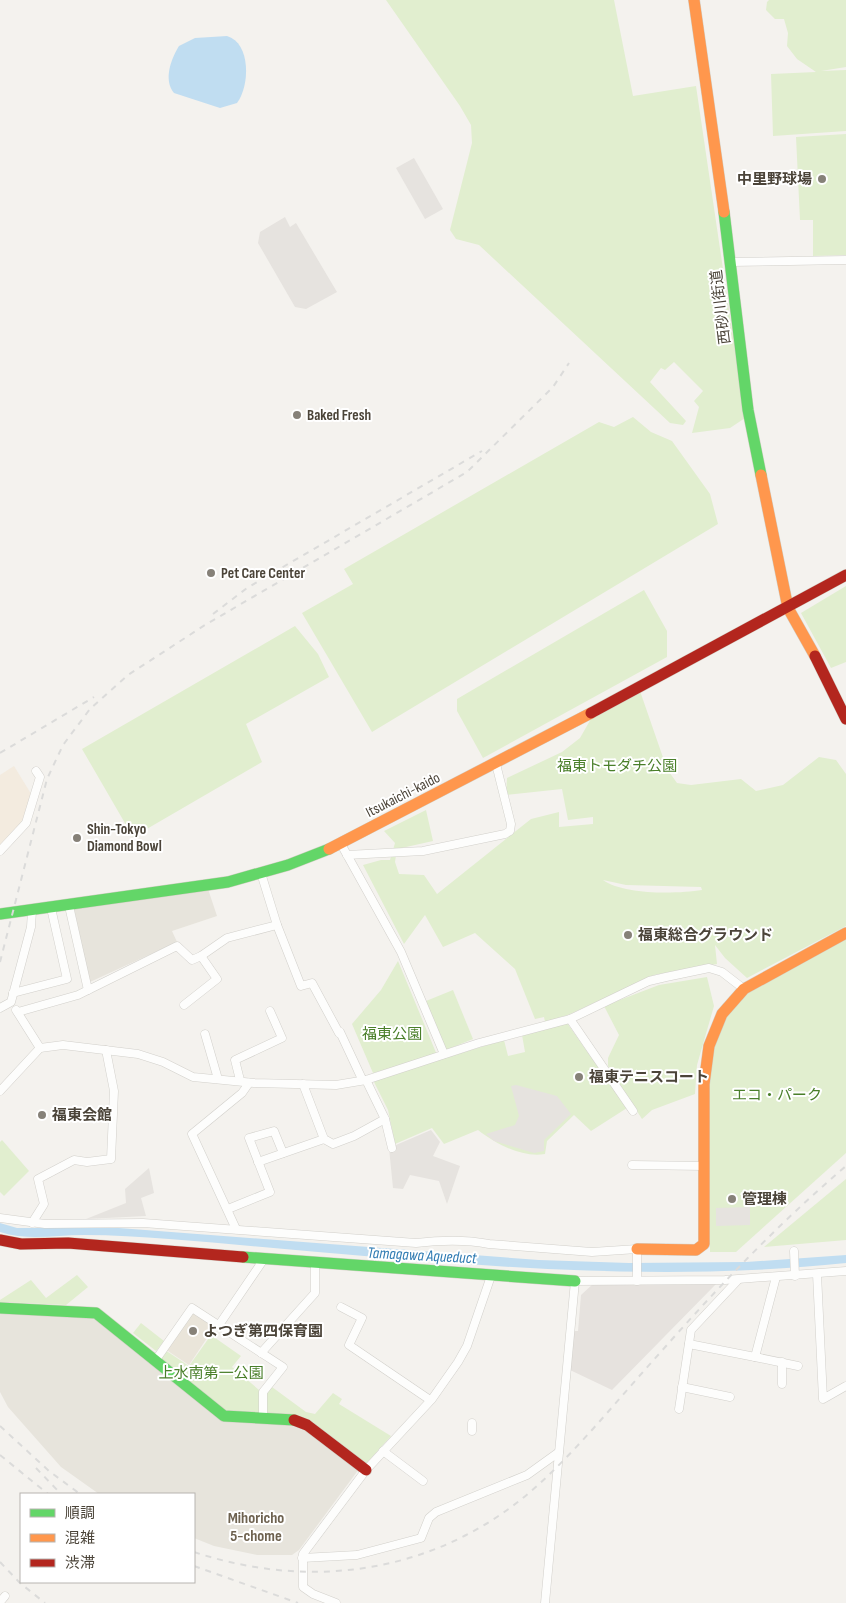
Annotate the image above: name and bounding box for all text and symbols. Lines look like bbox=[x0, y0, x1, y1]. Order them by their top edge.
place label: 中里野球場 bbox=[737, 170, 812, 189]
marker: 中里野球場 bbox=[816, 173, 828, 185]
street label: 西砂川街道 bbox=[707, 269, 735, 345]
place label: Baked Fresh bbox=[307, 406, 371, 425]
marker: Baked Fresh bbox=[291, 409, 303, 421]
place label: Pet Care Center bbox=[221, 564, 305, 583]
marker: Pet Care Center bbox=[205, 567, 217, 579]
park label: 福東トモダチ公園 bbox=[557, 757, 677, 776]
street label: Itsukaichi-kaido bbox=[363, 768, 443, 822]
place label: Shin-Tokyo Diamond Bowl bbox=[87, 820, 162, 856]
marker: Shin-Tokyo Diamond Bowl bbox=[71, 832, 83, 844]
place label: 福東総合グラウンド bbox=[637, 926, 773, 945]
marker: 福東総合グラウンド bbox=[622, 929, 634, 941]
park label: 福東公園 bbox=[362, 1025, 422, 1044]
place label: 福東テニスコート bbox=[588, 1068, 709, 1087]
marker: 福東テニスコート bbox=[573, 1071, 585, 1083]
park label: エコ・パーク bbox=[732, 1086, 822, 1105]
place label: 福東会館 bbox=[51, 1106, 112, 1125]
marker: 福東会館 bbox=[36, 1109, 48, 1121]
place label: 管理棟 bbox=[742, 1190, 787, 1209]
marker: 管理棟 bbox=[726, 1193, 738, 1205]
water label: Tamagawa Aqueduct bbox=[367, 1244, 478, 1268]
place label: よつぎ第四保育園 bbox=[203, 1322, 323, 1341]
marker: よつぎ第四保育園 bbox=[187, 1325, 199, 1337]
park label: 上水南第一公園 bbox=[158, 1364, 264, 1383]
legend bbox=[20, 1493, 195, 1583]
text: 順調 bbox=[65, 1504, 95, 1523]
district label: Mihoricho 5-chome bbox=[228, 1509, 284, 1546]
text: 混雑 bbox=[65, 1529, 95, 1548]
text: 渋滞 bbox=[65, 1554, 95, 1573]

